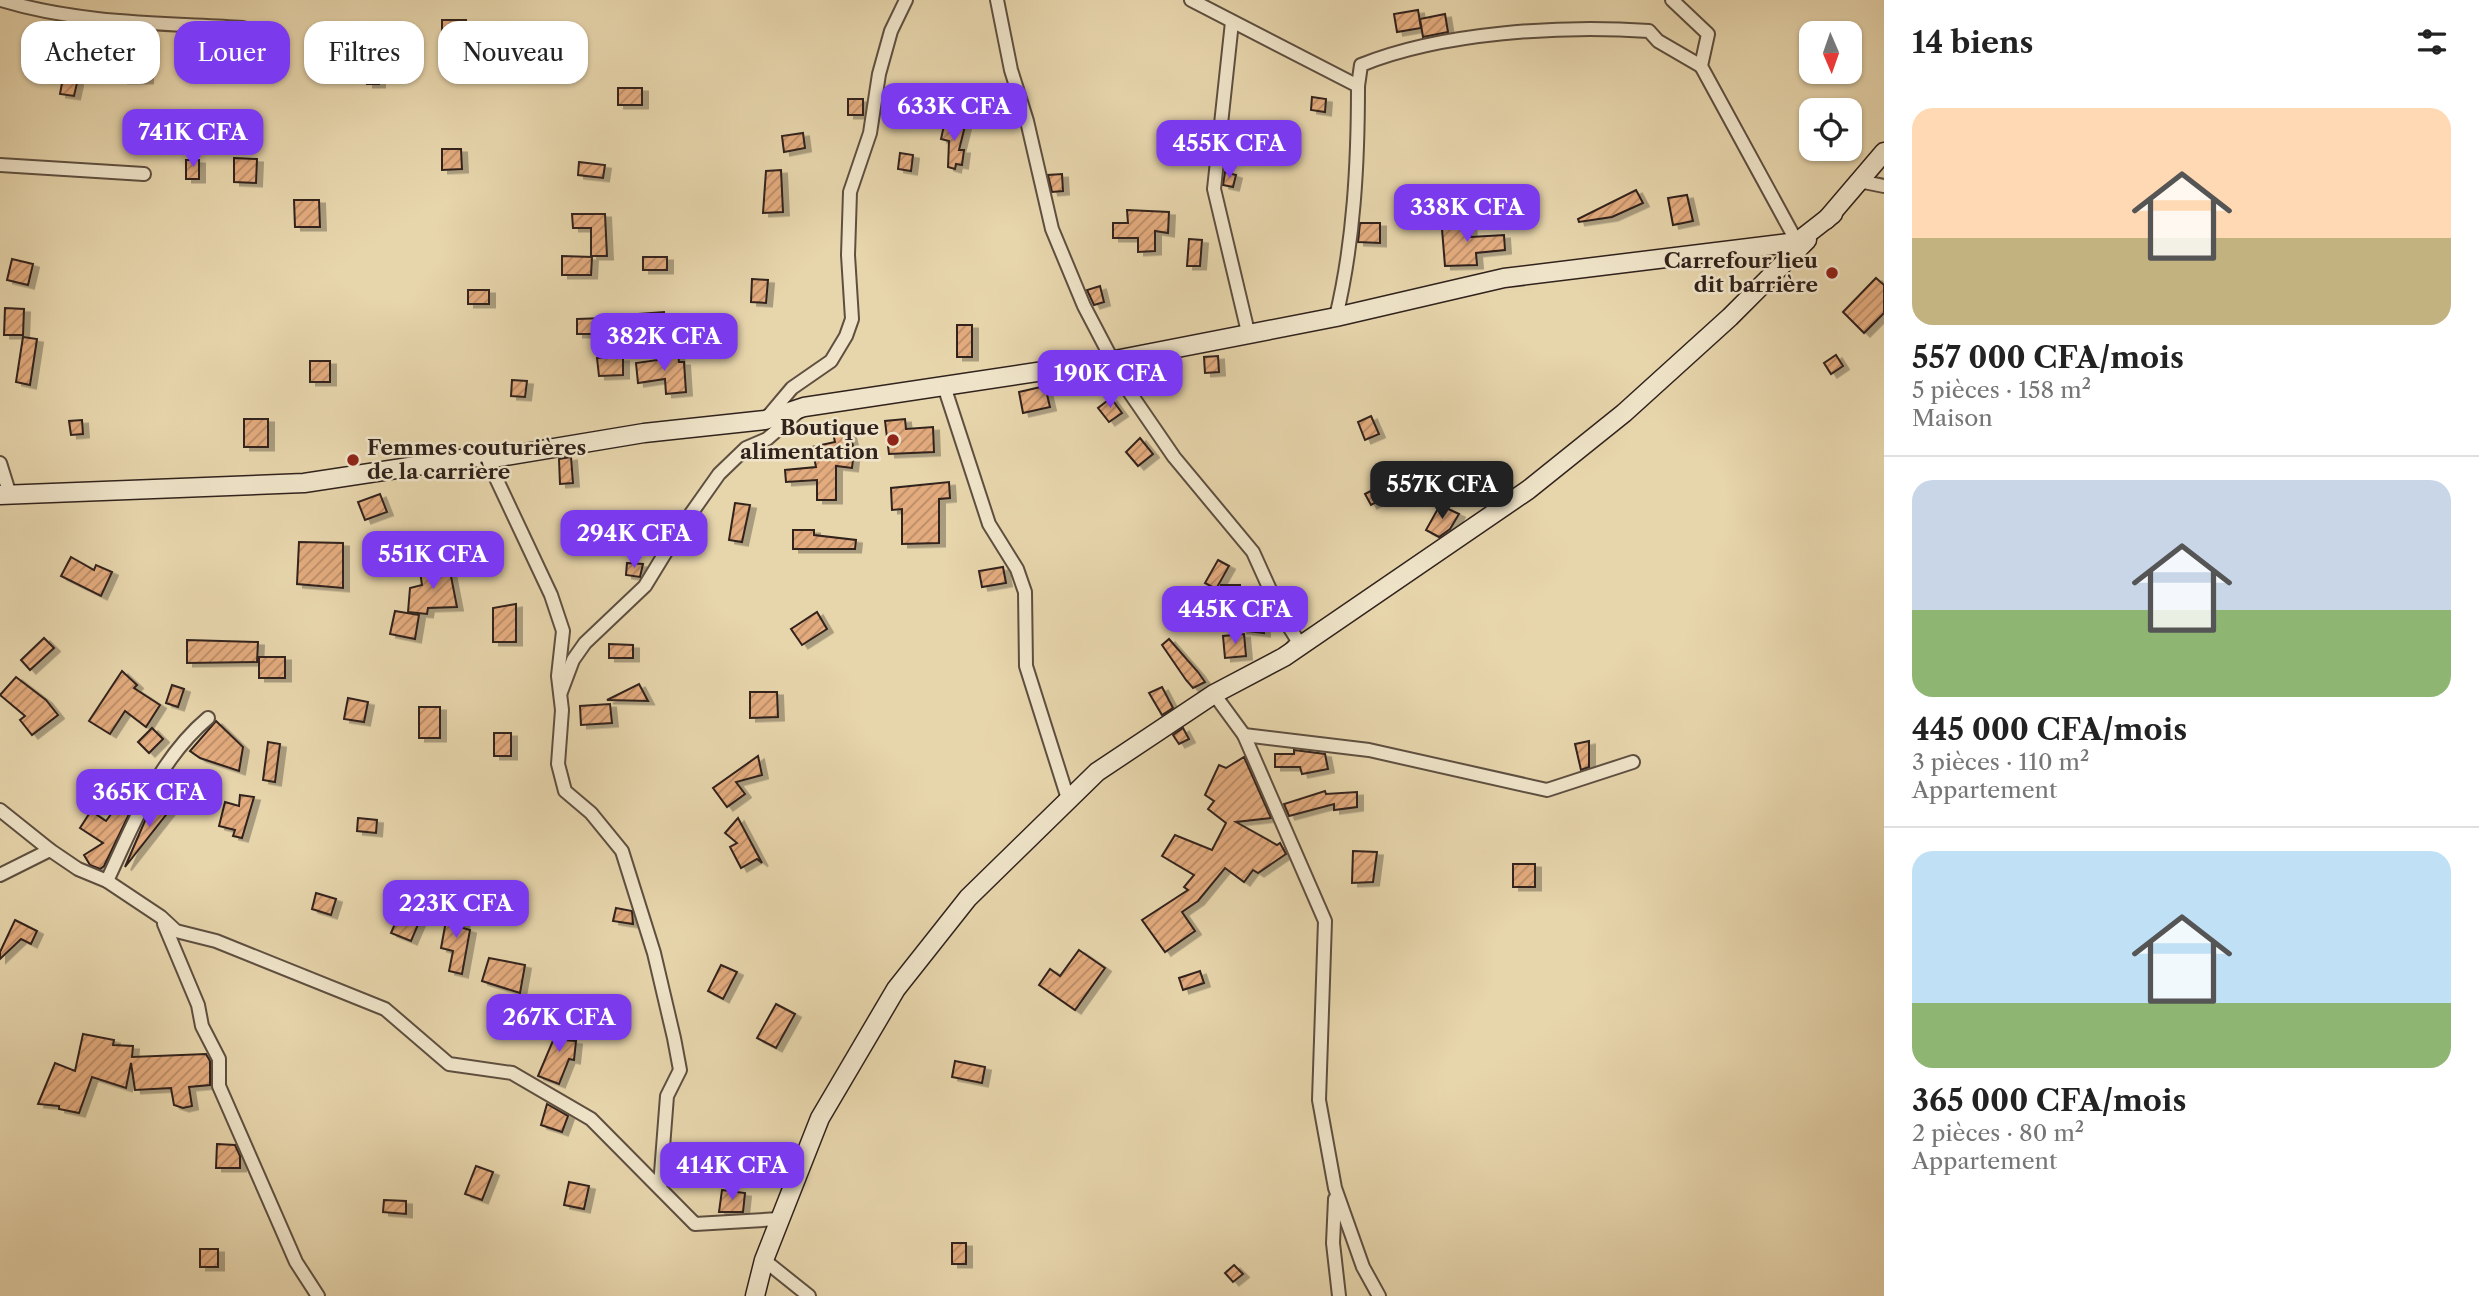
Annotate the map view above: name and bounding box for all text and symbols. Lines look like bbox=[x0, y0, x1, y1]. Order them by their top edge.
chip: Acheter bbox=[21, 21, 160, 84]
chip: Louer bbox=[174, 21, 290, 84]
chip: Filtres bbox=[304, 21, 424, 84]
chip: Nouveau bbox=[438, 21, 588, 84]
north arrow bbox=[1799, 21, 1862, 84]
map controls bbox=[1799, 21, 1862, 161]
icon: filters bbox=[2413, 23, 2451, 61]
text: 14 biens bbox=[1912, 24, 2033, 61]
pin: 633K CFA bbox=[882, 83, 1026, 143]
text: 633K CFA bbox=[897, 92, 1011, 120]
button: locate bbox=[1799, 98, 1862, 161]
pin: 741K CFA bbox=[121, 110, 265, 169]
text: 741K CFA bbox=[138, 118, 248, 146]
pin: 455K CFA bbox=[1157, 120, 1301, 180]
text: 455K CFA bbox=[1172, 129, 1286, 157]
icon: home bbox=[2119, 153, 2245, 279]
pin: 338K CFA bbox=[1395, 184, 1539, 244]
text: 338K CFA bbox=[1410, 193, 1524, 221]
place label: Carrefour lieu dit barrière bbox=[1664, 248, 1818, 297]
marker: Carrefour lieu dit barrière bbox=[1824, 265, 1840, 281]
pin: 382K CFA bbox=[592, 314, 736, 373]
text: 382K CFA bbox=[607, 322, 721, 350]
text: 557 000 CFA/mois bbox=[1912, 339, 2184, 376]
pin: 190K CFA bbox=[1038, 350, 1182, 410]
text: 190K CFA bbox=[1054, 359, 1166, 387]
text: 5 pièces · 158 m² bbox=[1912, 376, 2091, 404]
text: Maison bbox=[1912, 404, 1993, 432]
place label: Boutique alimentation bbox=[740, 415, 880, 464]
marker: Boutique alimentation bbox=[885, 432, 901, 448]
place label: Femmes couturières de la carrière bbox=[367, 435, 586, 484]
marker: Femmes couturières de la carrière bbox=[345, 452, 361, 468]
pin: 557K CFA bbox=[1370, 462, 1514, 521]
text: 557K CFA bbox=[1386, 470, 1498, 498]
pin: 294K CFA bbox=[562, 510, 706, 570]
text: 294K CFA bbox=[576, 519, 692, 547]
icon: home bbox=[2119, 525, 2245, 651]
pin: 551K CFA bbox=[361, 532, 505, 591]
text: 551K CFA bbox=[378, 540, 488, 568]
pin: 445K CFA bbox=[1163, 586, 1307, 646]
text: 445K CFA bbox=[1178, 595, 1292, 623]
text: 445 000 CFA/mois bbox=[1912, 711, 2187, 748]
text: 3 pièces · 110 m² bbox=[1912, 748, 2089, 776]
pin: 365K CFA bbox=[77, 770, 221, 829]
text: Appartement bbox=[1912, 776, 2057, 804]
text: 365K CFA bbox=[92, 778, 206, 806]
pin: 223K CFA bbox=[384, 880, 528, 940]
text: 223K CFA bbox=[399, 889, 513, 917]
icon: home bbox=[2119, 896, 2245, 1022]
pin: 267K CFA bbox=[487, 995, 631, 1054]
text: 267K CFA bbox=[502, 1003, 616, 1031]
text: 365 000 CFA/mois bbox=[1912, 1082, 2186, 1119]
text: 2 pièces · 80 m² bbox=[1912, 1119, 2084, 1147]
pin: 414K CFA bbox=[660, 1142, 804, 1202]
text: Appartement bbox=[1912, 1147, 2057, 1175]
text: 414K CFA bbox=[676, 1151, 788, 1179]

